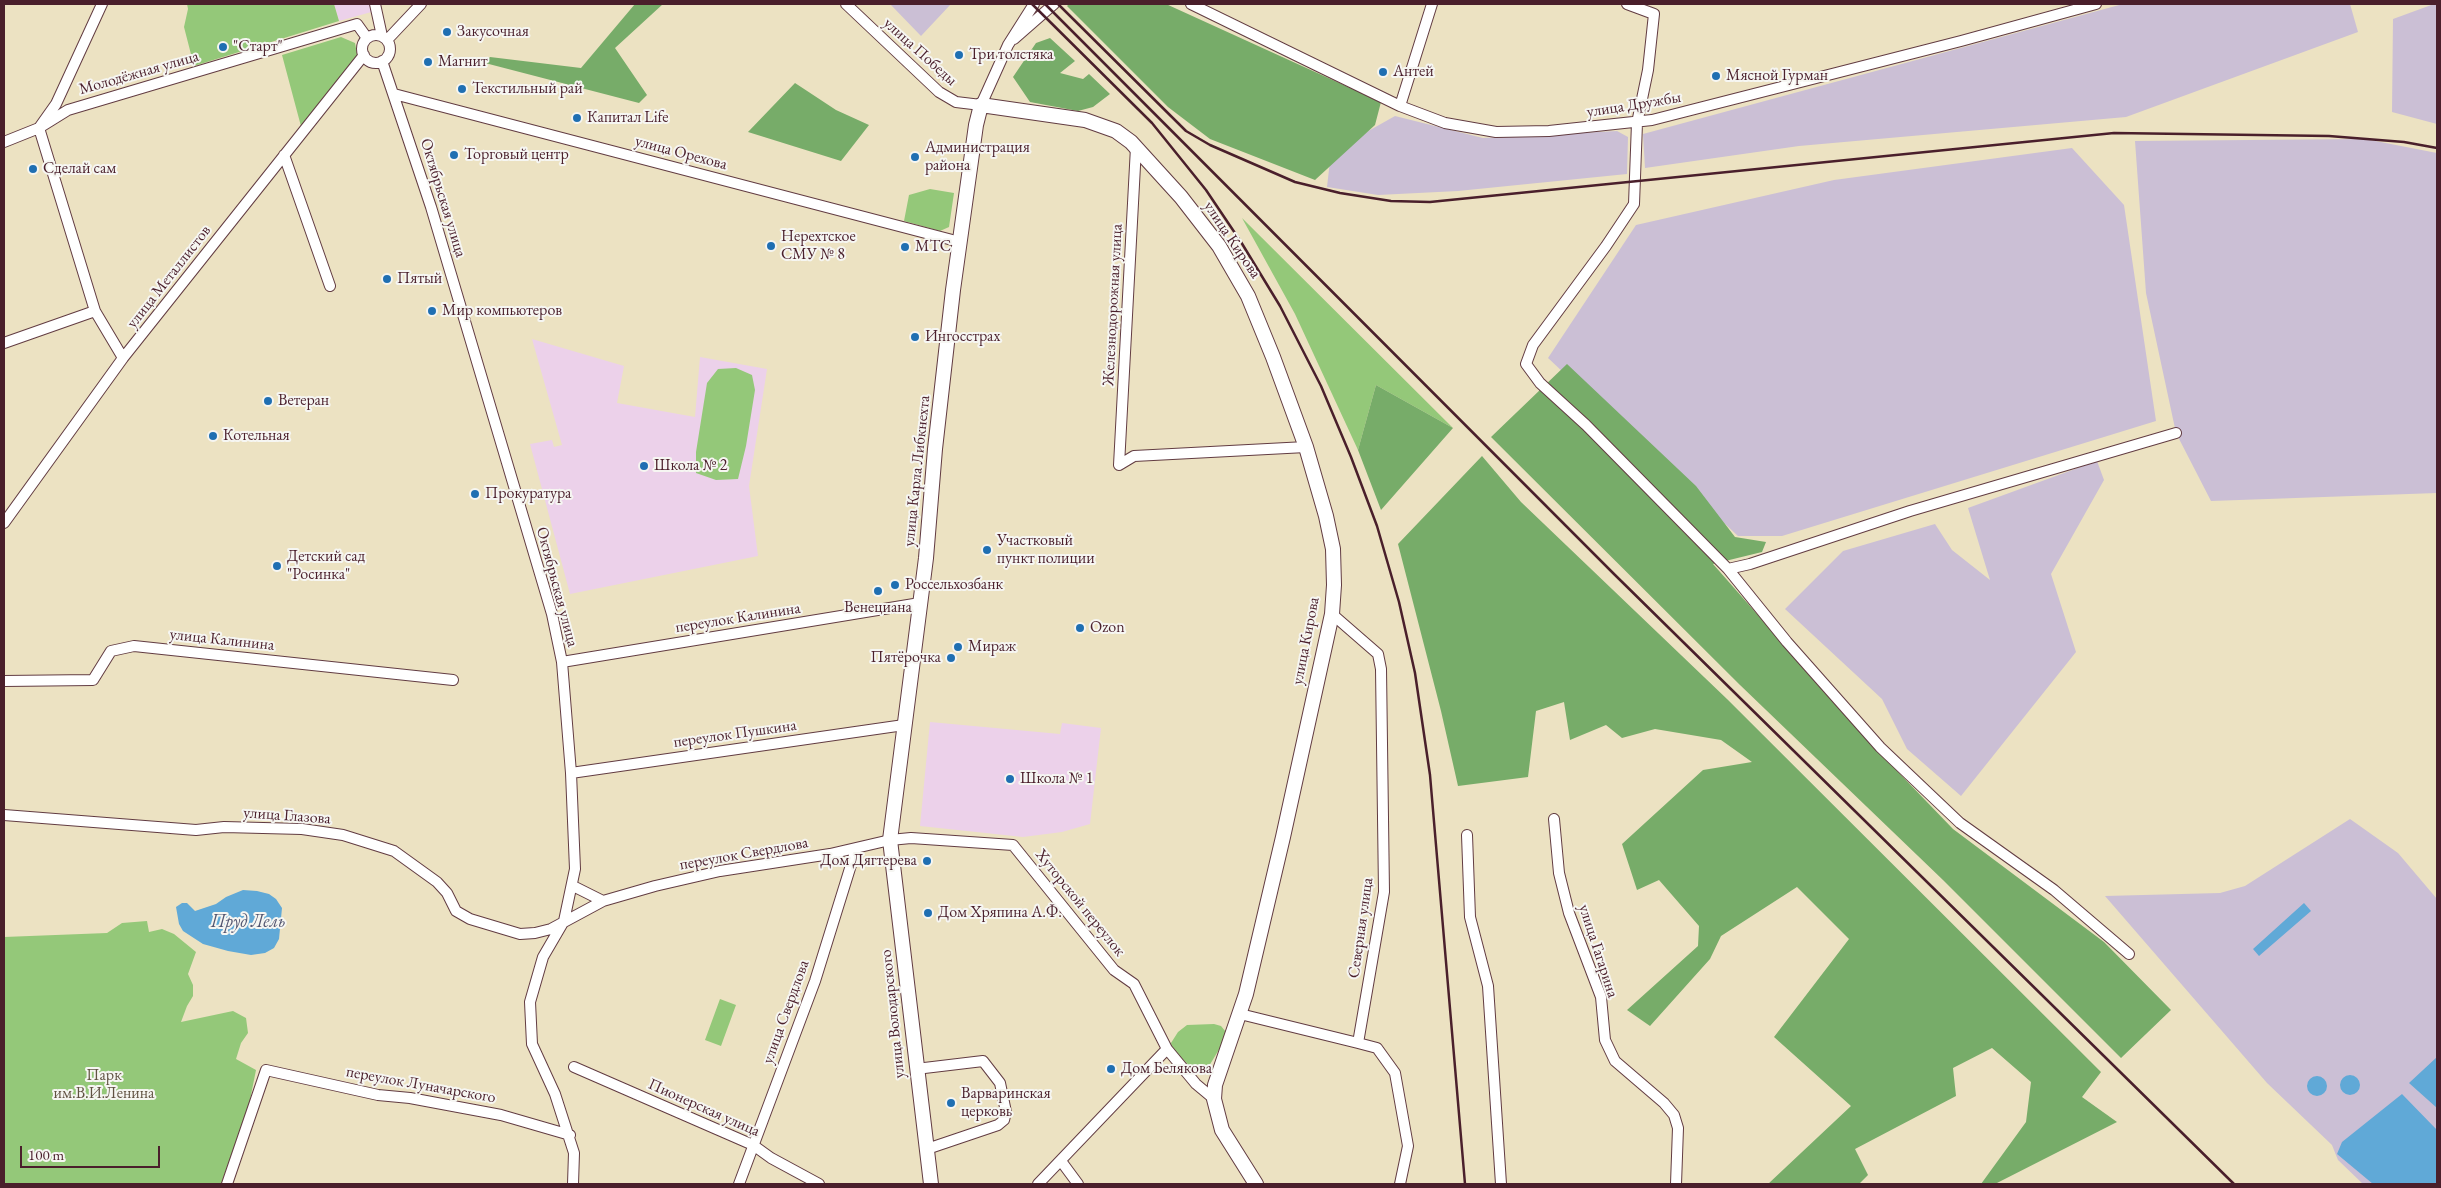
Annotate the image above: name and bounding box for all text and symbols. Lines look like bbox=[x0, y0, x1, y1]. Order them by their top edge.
street label: улица Победы bbox=[879, 14, 961, 90]
place label: Закусочная bbox=[457, 22, 529, 42]
marker: Закусочная bbox=[441, 26, 453, 38]
place label: "Старт" bbox=[233, 37, 283, 57]
marker: "Старт" bbox=[217, 41, 229, 53]
place label: Три толстяка bbox=[969, 45, 1053, 65]
street label: Молодёжная улица bbox=[77, 47, 201, 99]
marker: Три толстяка bbox=[953, 49, 965, 61]
place label: Магнит bbox=[438, 52, 487, 72]
marker: Магнит bbox=[422, 56, 434, 68]
place label: Антей bbox=[1393, 62, 1434, 82]
marker: Антей bbox=[1377, 66, 1389, 78]
place label: Мясной Гурман bbox=[1726, 66, 1828, 86]
marker: Мясной Гурман bbox=[1710, 70, 1722, 82]
place label: Текстильный рай bbox=[472, 79, 583, 99]
marker: Текстильный рай bbox=[456, 83, 468, 95]
street label: улица Дружбы bbox=[1585, 88, 1683, 122]
place label: Капитал Life bbox=[587, 108, 668, 128]
marker: Капитал Life bbox=[571, 112, 583, 124]
street label: улица Орехова bbox=[633, 131, 729, 175]
street label: Октябрьская улица bbox=[416, 136, 470, 260]
place label: Администрация района bbox=[925, 138, 1030, 176]
place label: Торговый центр bbox=[464, 145, 569, 165]
marker: Торговый центр bbox=[448, 149, 460, 161]
marker: Администрация района bbox=[909, 151, 921, 163]
place label: Сделай сам bbox=[43, 159, 116, 179]
marker: Сделай сам bbox=[27, 163, 39, 175]
street label: улица Кирова bbox=[1199, 198, 1265, 282]
street label: улица Металлистов bbox=[123, 222, 215, 332]
street label: Железнодорожная улица bbox=[1099, 224, 1127, 386]
place label: Нерехтское СМУ № 8 bbox=[781, 227, 856, 265]
place label: МТС bbox=[915, 237, 951, 257]
marker: Нерехтское СМУ № 8 bbox=[765, 240, 777, 252]
marker: МТС bbox=[899, 241, 911, 253]
place label: Пятый bbox=[397, 269, 442, 289]
marker: Пятый bbox=[381, 273, 393, 285]
place label: Мир компьютеров bbox=[442, 301, 562, 321]
marker: Мир компьютеров bbox=[426, 305, 438, 317]
place label: Ингосстрах bbox=[925, 327, 1000, 347]
marker: Ингосстрах bbox=[909, 331, 921, 343]
place label: Ветеран bbox=[278, 391, 329, 411]
street label: улица Карла Либкнехта bbox=[900, 394, 934, 548]
marker: Ветеран bbox=[262, 395, 274, 407]
place label: Котельная bbox=[223, 426, 290, 446]
marker: Котельная bbox=[207, 430, 219, 442]
place label: Школа № 2 bbox=[654, 456, 727, 476]
marker: Школа № 2 bbox=[638, 460, 650, 472]
place label: Прокуратура bbox=[485, 484, 571, 504]
marker: Прокуратура bbox=[469, 488, 481, 500]
street label: Октябрьская улица bbox=[532, 525, 582, 649]
place label: Участковый пункт полиции bbox=[997, 531, 1095, 569]
marker: Участковый пункт полиции bbox=[981, 544, 993, 556]
place label: Детский сад "Росинка" bbox=[287, 547, 365, 585]
marker: Детский сад "Росинка" bbox=[271, 560, 283, 572]
place label: Россельхозбанк bbox=[905, 575, 1003, 595]
marker: Россельхозбанк bbox=[889, 579, 901, 591]
marker: Венециана bbox=[872, 585, 884, 597]
street label: улица Кирова bbox=[1288, 595, 1324, 687]
place label: Венециана bbox=[844, 598, 912, 618]
street label: переулок Калинина bbox=[674, 599, 802, 637]
place label: Ozon bbox=[1090, 618, 1125, 638]
marker: Ozon bbox=[1074, 622, 1086, 634]
street label: улица Калинина bbox=[169, 625, 275, 655]
place label: Мираж bbox=[968, 637, 1016, 657]
marker: Мираж bbox=[952, 641, 964, 653]
place label: Пятёрочка bbox=[871, 648, 941, 668]
marker: Пятёрочка bbox=[945, 652, 957, 664]
street label: переулок Пушкина bbox=[672, 716, 798, 752]
place label: Школа № 1 bbox=[1020, 769, 1093, 789]
marker: Школа № 1 bbox=[1004, 773, 1016, 785]
street label: улица Глазова bbox=[243, 803, 331, 829]
street label: переулок Свердлова bbox=[678, 833, 810, 875]
street label: Хуторской переулок bbox=[1031, 845, 1129, 961]
place label: Дом Дягтерева bbox=[820, 851, 917, 871]
marker: Дом Дягтерева bbox=[921, 855, 933, 867]
street label: Северная улица bbox=[1344, 876, 1378, 980]
street label: улица Гагарина bbox=[1574, 902, 1622, 1000]
place label: Дом Хряпина А.Ф. bbox=[938, 903, 1062, 923]
marker: Дом Хряпина А.Ф. bbox=[922, 907, 934, 919]
water label: Пруд Лель bbox=[211, 911, 285, 933]
street label: улица Володарского bbox=[877, 948, 909, 1080]
street label: улица Свердлова bbox=[758, 958, 814, 1066]
place label: Дом Белякова bbox=[1121, 1059, 1212, 1079]
street label: переулок Луначарского bbox=[345, 1062, 497, 1108]
marker: Дом Белякова bbox=[1105, 1063, 1117, 1075]
park label: Парк им.В.И.Ленина bbox=[54, 1066, 154, 1104]
street label: Пионерская улица bbox=[645, 1075, 763, 1141]
place label: Варваринская церковь bbox=[961, 1084, 1051, 1122]
marker: Варваринская церковь bbox=[945, 1097, 957, 1109]
scale bar bbox=[22, 1136, 162, 1168]
text: 100 m bbox=[28, 1145, 64, 1164]

